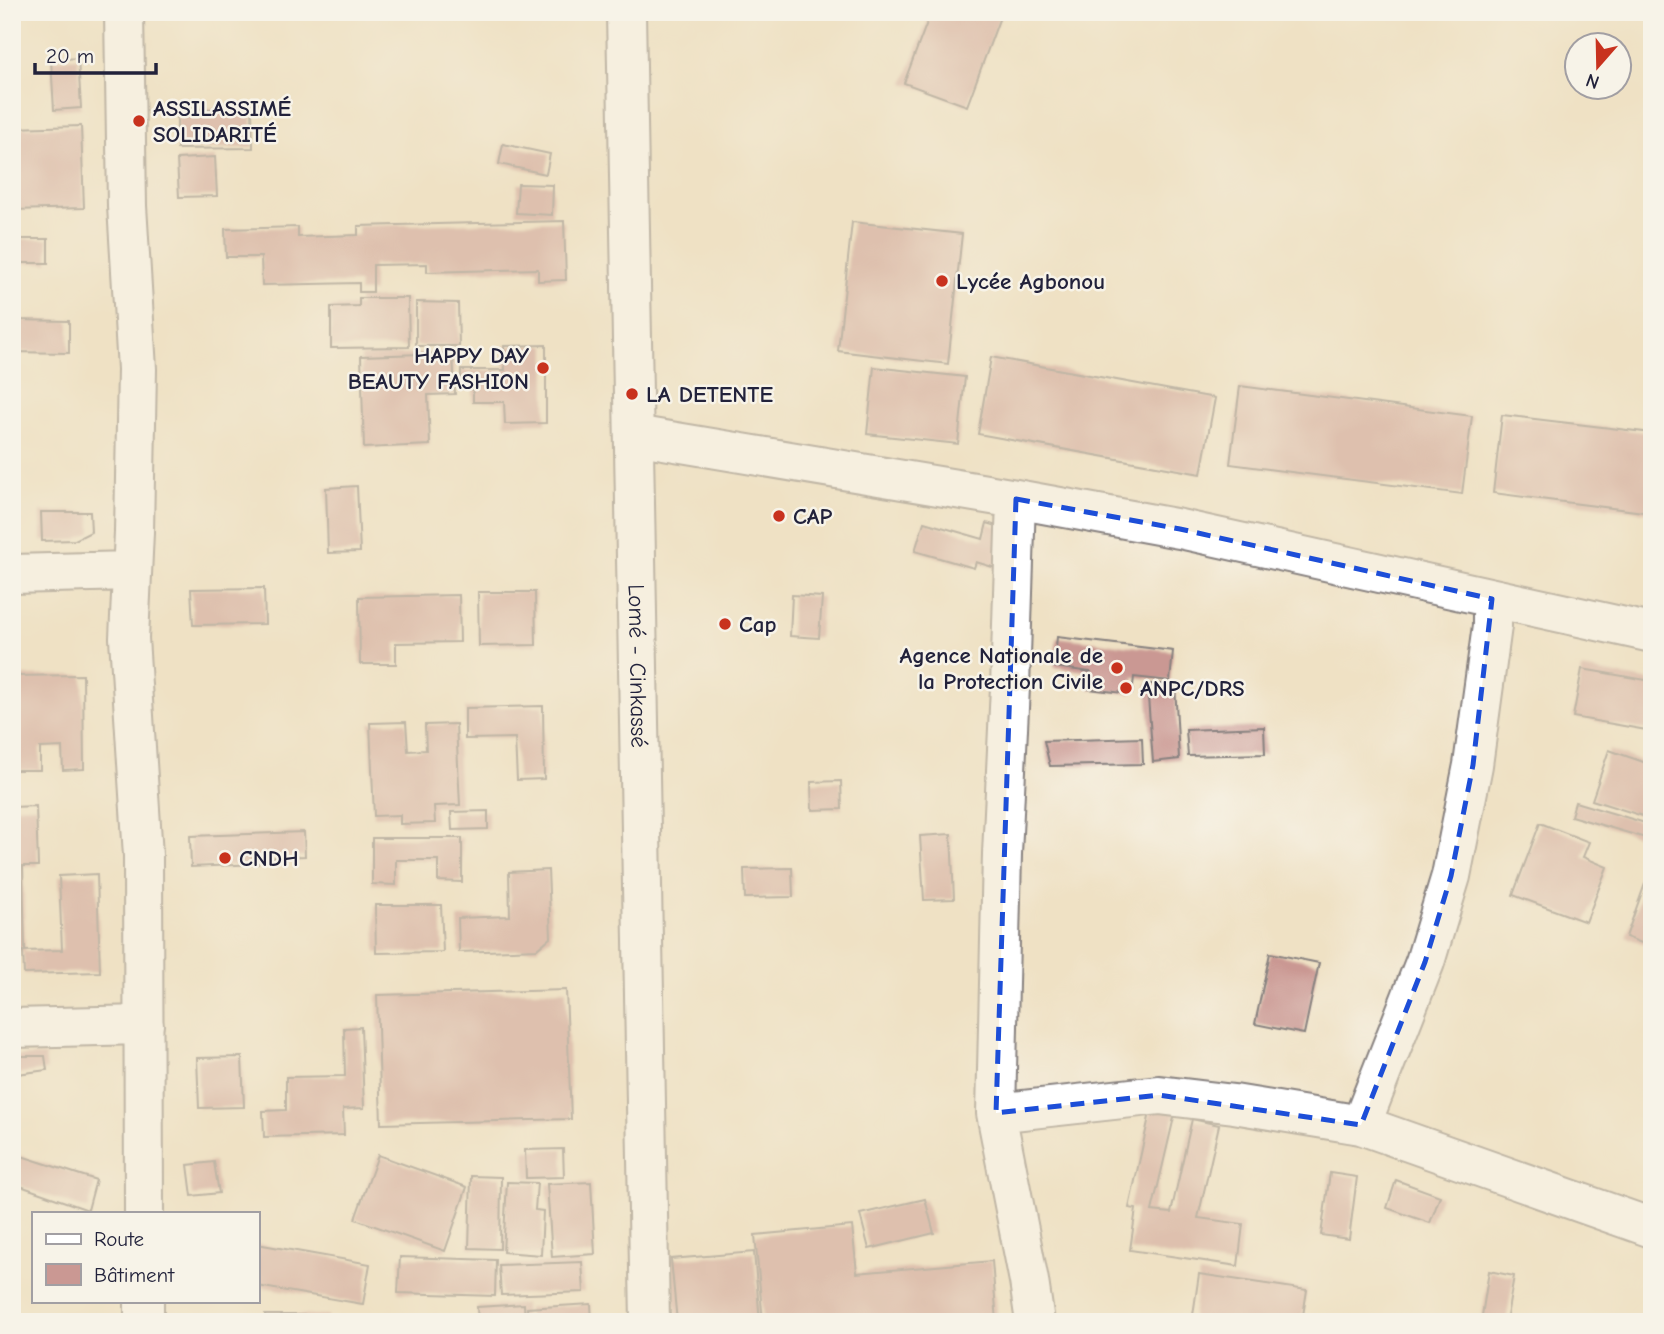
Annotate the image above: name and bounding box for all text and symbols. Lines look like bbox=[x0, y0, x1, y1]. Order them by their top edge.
scale bar bbox=[35, 32, 156, 76]
north arrow bbox=[1562, 32, 1632, 102]
text: 20 m bbox=[46, 44, 94, 68]
text: N bbox=[1583, 69, 1602, 93]
place label: ASSILASSIMÉ SOLIDARITÉ bbox=[153, 95, 292, 148]
marker: ASSILASSIMÉ SOLIDARITÉ bbox=[131, 113, 147, 129]
place label: Lycée Agbonou bbox=[956, 268, 1105, 295]
marker: Lycée Agbonou bbox=[934, 273, 950, 289]
place label: HAPPY DAY BEAUTY FASHION bbox=[348, 342, 530, 395]
marker: HAPPY DAY BEAUTY FASHION bbox=[535, 360, 551, 376]
place label: LA DETENTE bbox=[646, 381, 773, 408]
marker: LA DETENTE bbox=[624, 386, 640, 402]
place label: CAP bbox=[793, 503, 833, 530]
marker: CAP bbox=[771, 508, 787, 524]
street label: Lomé - Cinkassé bbox=[623, 584, 653, 748]
place label: Cap bbox=[739, 611, 777, 638]
marker: Cap bbox=[717, 616, 733, 632]
place label: Agence Nationale de la Protection Civile bbox=[900, 642, 1103, 695]
marker: Agence Nationale de la Protection Civile bbox=[1109, 660, 1125, 676]
place label: ANPC/DRS bbox=[1140, 675, 1245, 702]
marker: ANPC/DRS bbox=[1118, 680, 1134, 696]
place label: CNDH bbox=[239, 845, 299, 872]
marker: CNDH bbox=[217, 850, 233, 866]
legend bbox=[32, 1212, 259, 1302]
text: Route bbox=[94, 1227, 144, 1251]
text: Bâtiment bbox=[94, 1263, 175, 1287]

